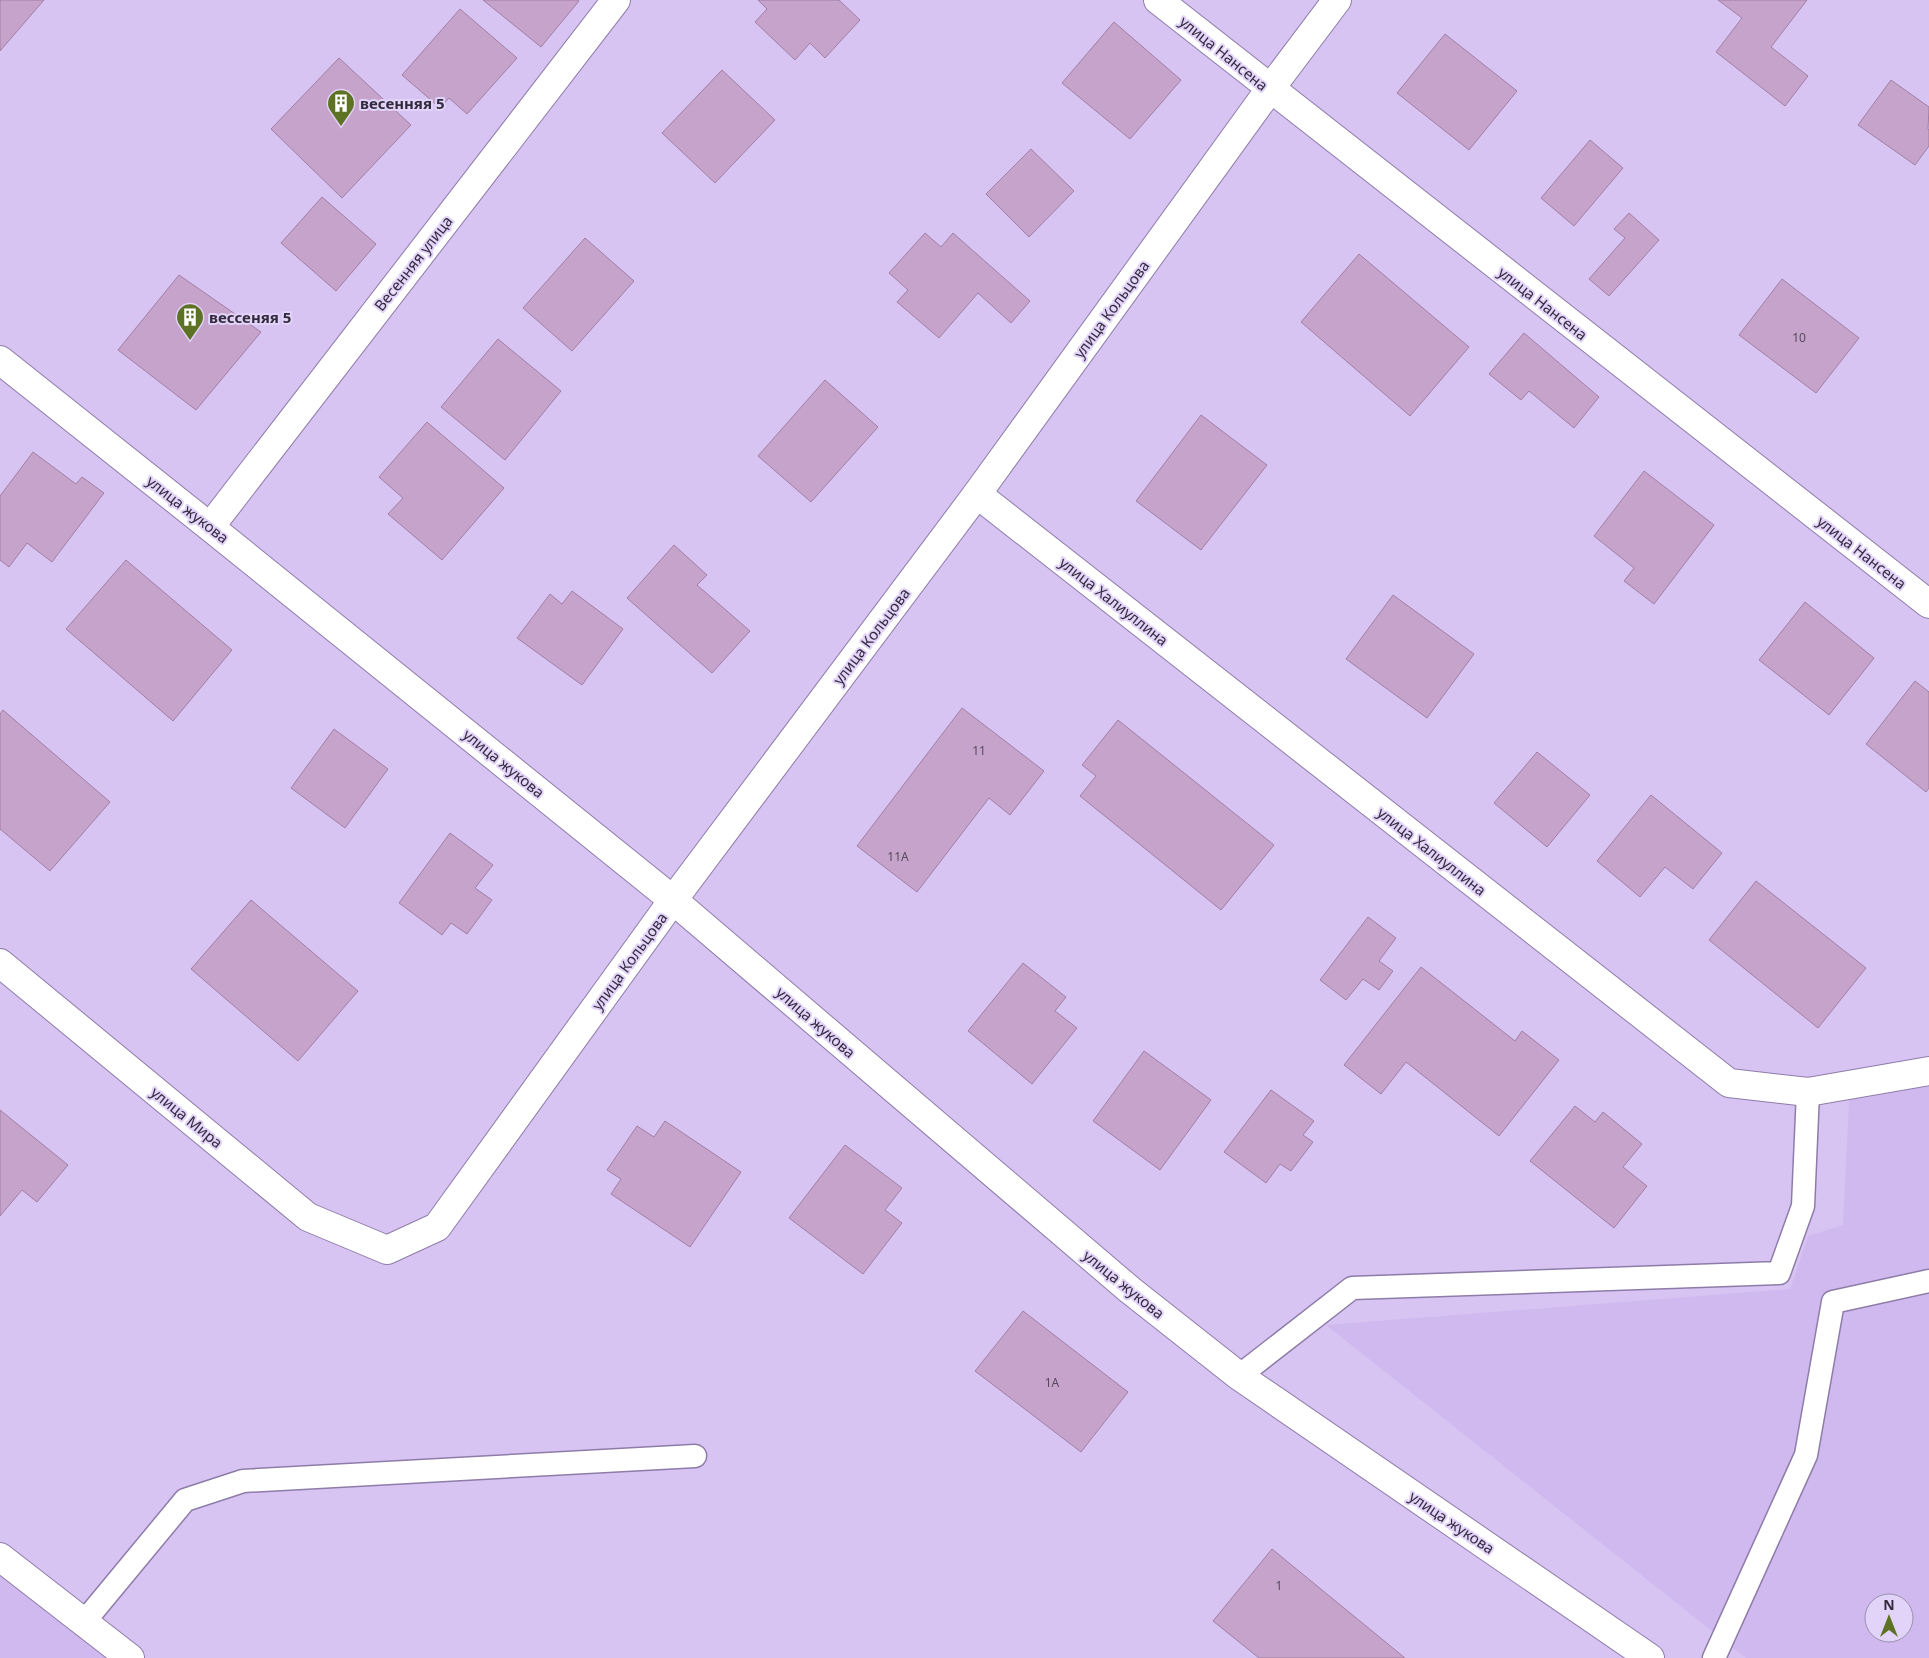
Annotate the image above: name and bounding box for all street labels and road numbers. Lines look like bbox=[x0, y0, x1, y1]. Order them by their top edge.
street label: улица Нансена bbox=[1176, 11, 1272, 95]
street label: Весенняя улица bbox=[370, 211, 456, 315]
street label: улица Кольцова bbox=[1069, 256, 1153, 362]
street label: улица Нансена bbox=[1494, 262, 1592, 344]
street label: улица жукова bbox=[143, 471, 233, 547]
street label: улица Нансена bbox=[1813, 511, 1911, 593]
street label: улица Халиуллина bbox=[1055, 552, 1173, 650]
street label: улица Кольцова bbox=[828, 584, 914, 688]
street label: улица жукова bbox=[459, 724, 549, 802]
street label: улица Халиуллина bbox=[1373, 802, 1491, 900]
street label: улица Кольцова bbox=[587, 908, 671, 1014]
street label: улица жукова bbox=[772, 982, 860, 1062]
street label: улица Мира bbox=[147, 1082, 227, 1152]
street label: улица жукова bbox=[1079, 1245, 1169, 1323]
street label: улица жукова bbox=[1405, 1486, 1499, 1558]

